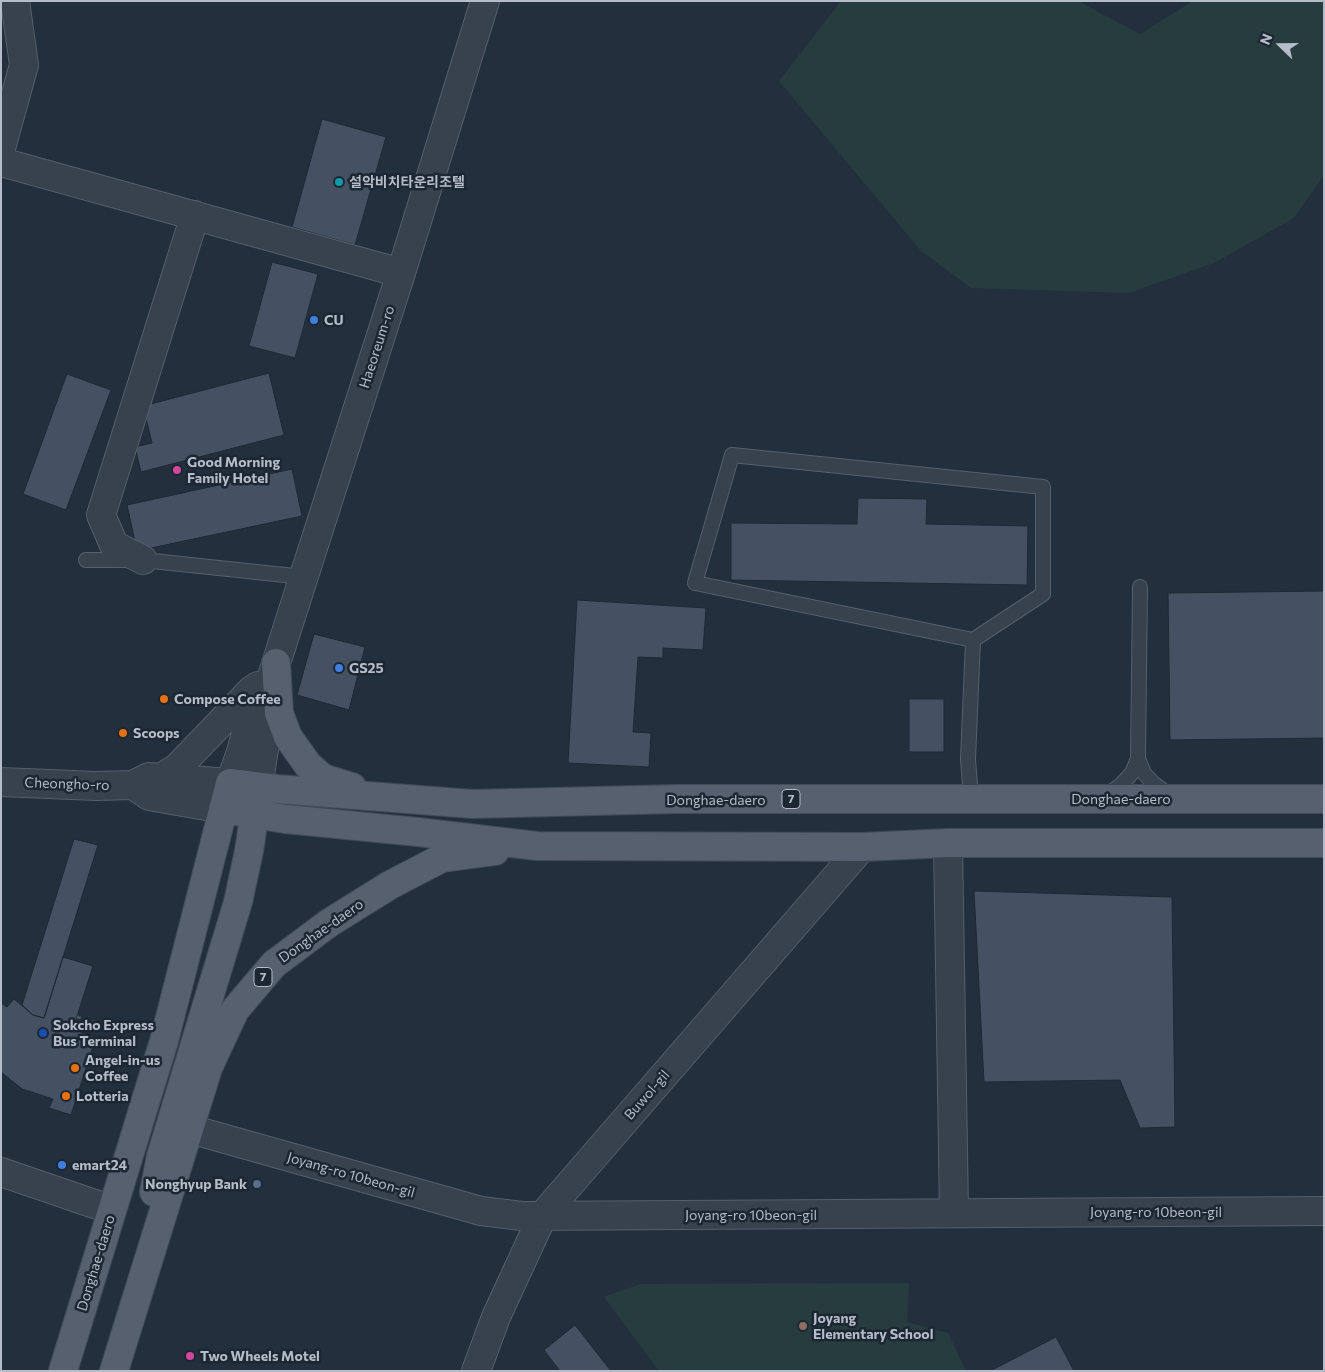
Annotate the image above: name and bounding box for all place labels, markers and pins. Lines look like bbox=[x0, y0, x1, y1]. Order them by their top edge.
place label: 설악비치타운리조텔 bbox=[349, 174, 465, 190]
marker: 설악비치타운리조텔 bbox=[333, 176, 345, 188]
place label: CU bbox=[324, 312, 344, 328]
marker: CU bbox=[308, 314, 320, 326]
place label: Good Morning Family Hotel bbox=[187, 454, 280, 487]
marker: Good Morning Family Hotel bbox=[171, 464, 183, 476]
place label: GS25 bbox=[349, 660, 384, 676]
marker: GS25 bbox=[333, 662, 345, 674]
place label: Compose Coffee bbox=[174, 691, 281, 707]
marker: Compose Coffee bbox=[158, 693, 170, 705]
place label: Scoops bbox=[133, 725, 180, 741]
marker: Scoops bbox=[117, 727, 129, 739]
place label: Sokcho Express Bus Terminal bbox=[53, 1017, 154, 1050]
marker: Sokcho Express Bus Terminal bbox=[37, 1027, 49, 1039]
place label: Angel-in-us Coffee bbox=[85, 1052, 160, 1084]
marker: Angel-in-us Coffee bbox=[69, 1062, 81, 1074]
place label: Lotteria bbox=[76, 1088, 129, 1104]
marker: Lotteria bbox=[60, 1090, 72, 1102]
place label: emart24 bbox=[72, 1157, 127, 1173]
marker: emart24 bbox=[56, 1159, 68, 1171]
place label: Nonghyup Bank bbox=[145, 1176, 247, 1192]
marker: Nonghyup Bank bbox=[251, 1178, 263, 1190]
place label: Joyang Elementary School bbox=[813, 1310, 933, 1342]
marker: Joyang Elementary School bbox=[797, 1320, 809, 1332]
place label: Two Wheels Motel bbox=[200, 1348, 320, 1364]
marker: Two Wheels Motel bbox=[184, 1350, 196, 1362]

